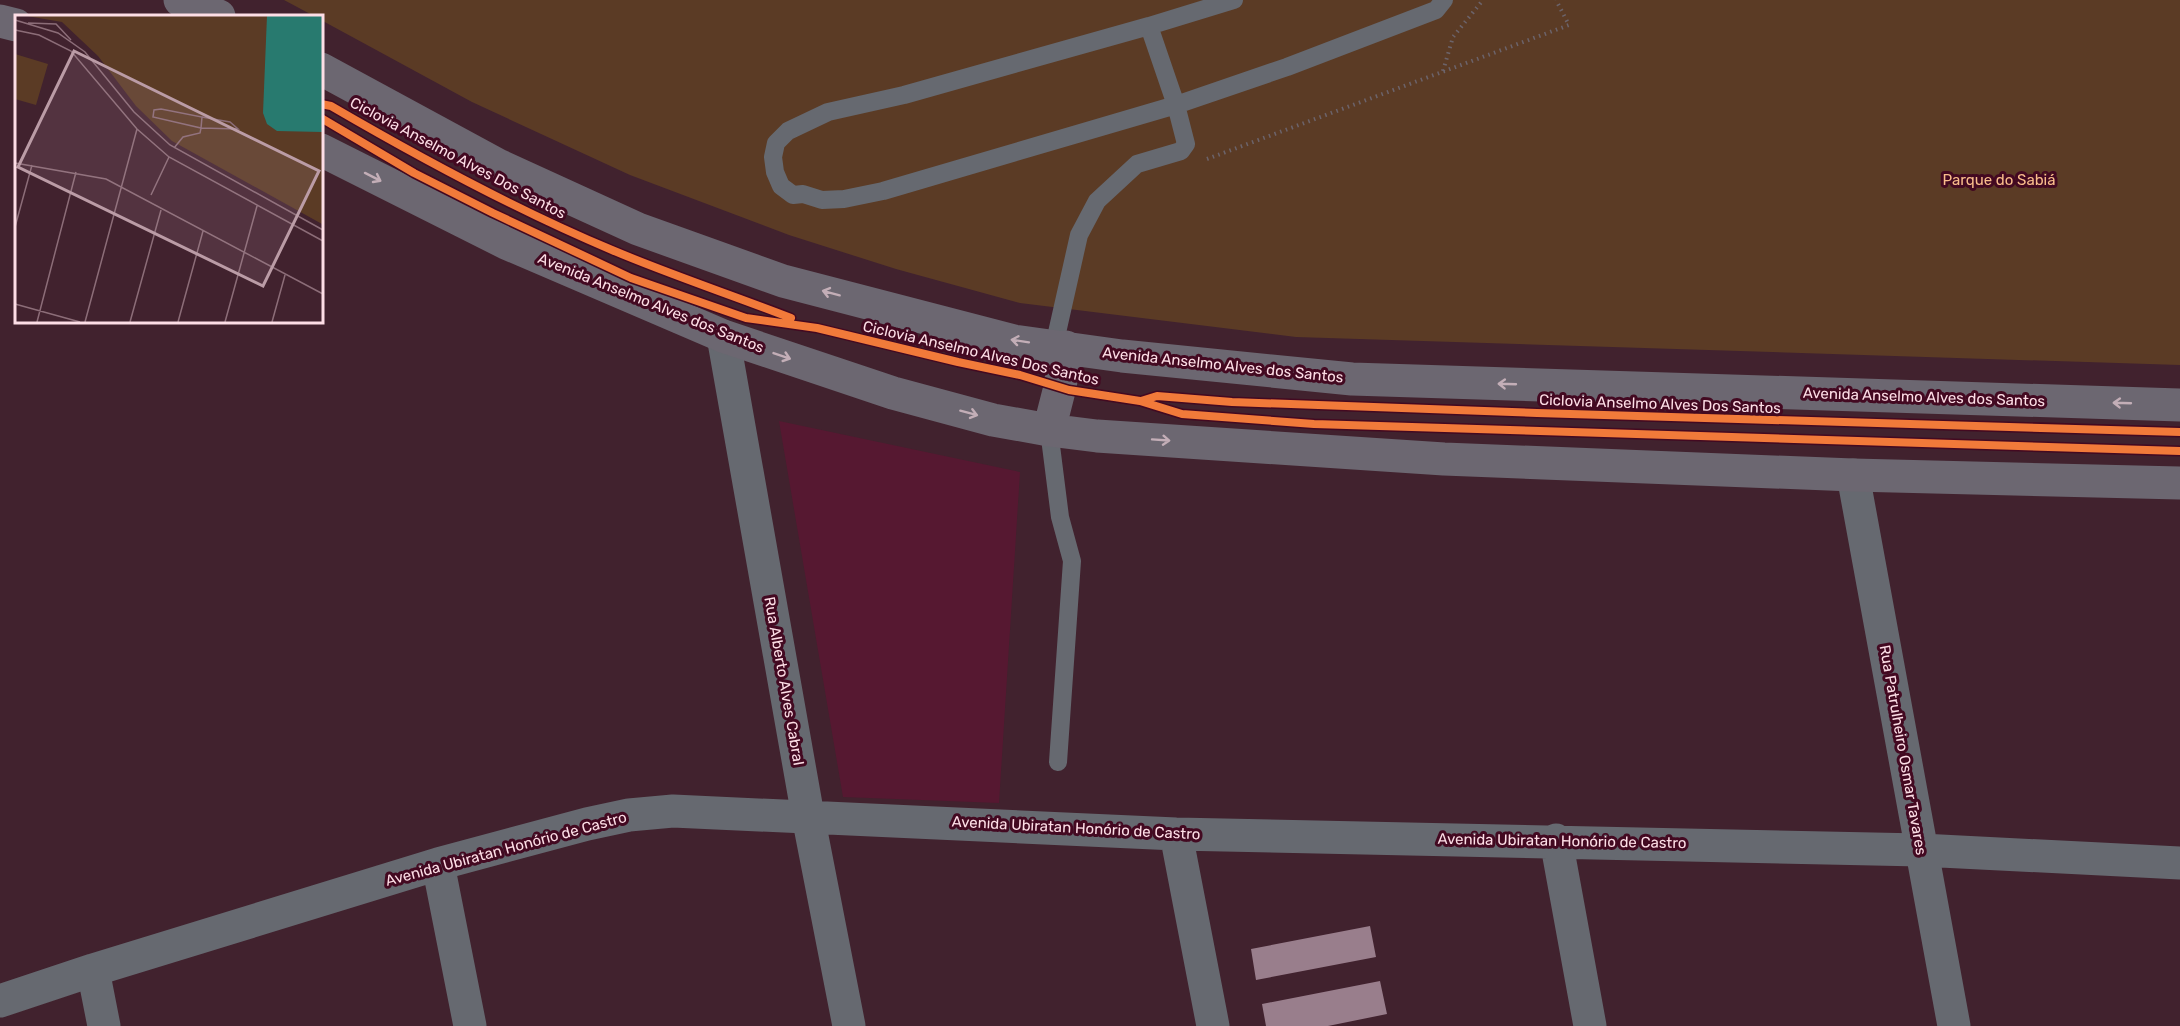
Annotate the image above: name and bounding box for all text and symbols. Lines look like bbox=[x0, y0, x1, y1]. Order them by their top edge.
inset map bbox=[15, 15, 322, 322]
street label: Ciclovia Anselmo Alves Dos Santos bbox=[347, 93, 569, 223]
one-way arrow bbox=[364, 171, 382, 183]
park label: Parque do Sabiá bbox=[1942, 171, 2056, 189]
street label: Avenida Anselmo Alves dos Santos bbox=[535, 249, 767, 357]
one-way arrow bbox=[822, 287, 841, 299]
street label: Ciclovia Anselmo Alves Dos Santos bbox=[861, 317, 1101, 389]
one-way arrow bbox=[1011, 336, 1030, 347]
street label: Avenida Anselmo Alves dos Santos bbox=[1102, 343, 1345, 387]
one-way arrow bbox=[772, 351, 791, 362]
one-way arrow bbox=[1497, 378, 1517, 389]
street label: Avenida Anselmo Alves dos Santos bbox=[1803, 384, 2046, 410]
street label: Ciclovia Anselmo Alves Dos Santos bbox=[1539, 391, 1782, 417]
one-way arrow bbox=[2112, 397, 2132, 409]
one-way arrow bbox=[959, 408, 978, 419]
one-way arrow bbox=[1151, 435, 1171, 446]
street label: Rua Alberto Alves Cabral bbox=[760, 595, 808, 767]
street label: Rua Patrulheiro Osmar Tavares bbox=[1876, 643, 1930, 857]
street label: Avenida Ubiratan Honório de Castro bbox=[383, 808, 629, 890]
street label: Avenida Ubiratan Honório de Castro bbox=[951, 812, 1201, 844]
street label: Avenida Ubiratan Honório de Castro bbox=[1437, 830, 1687, 852]

